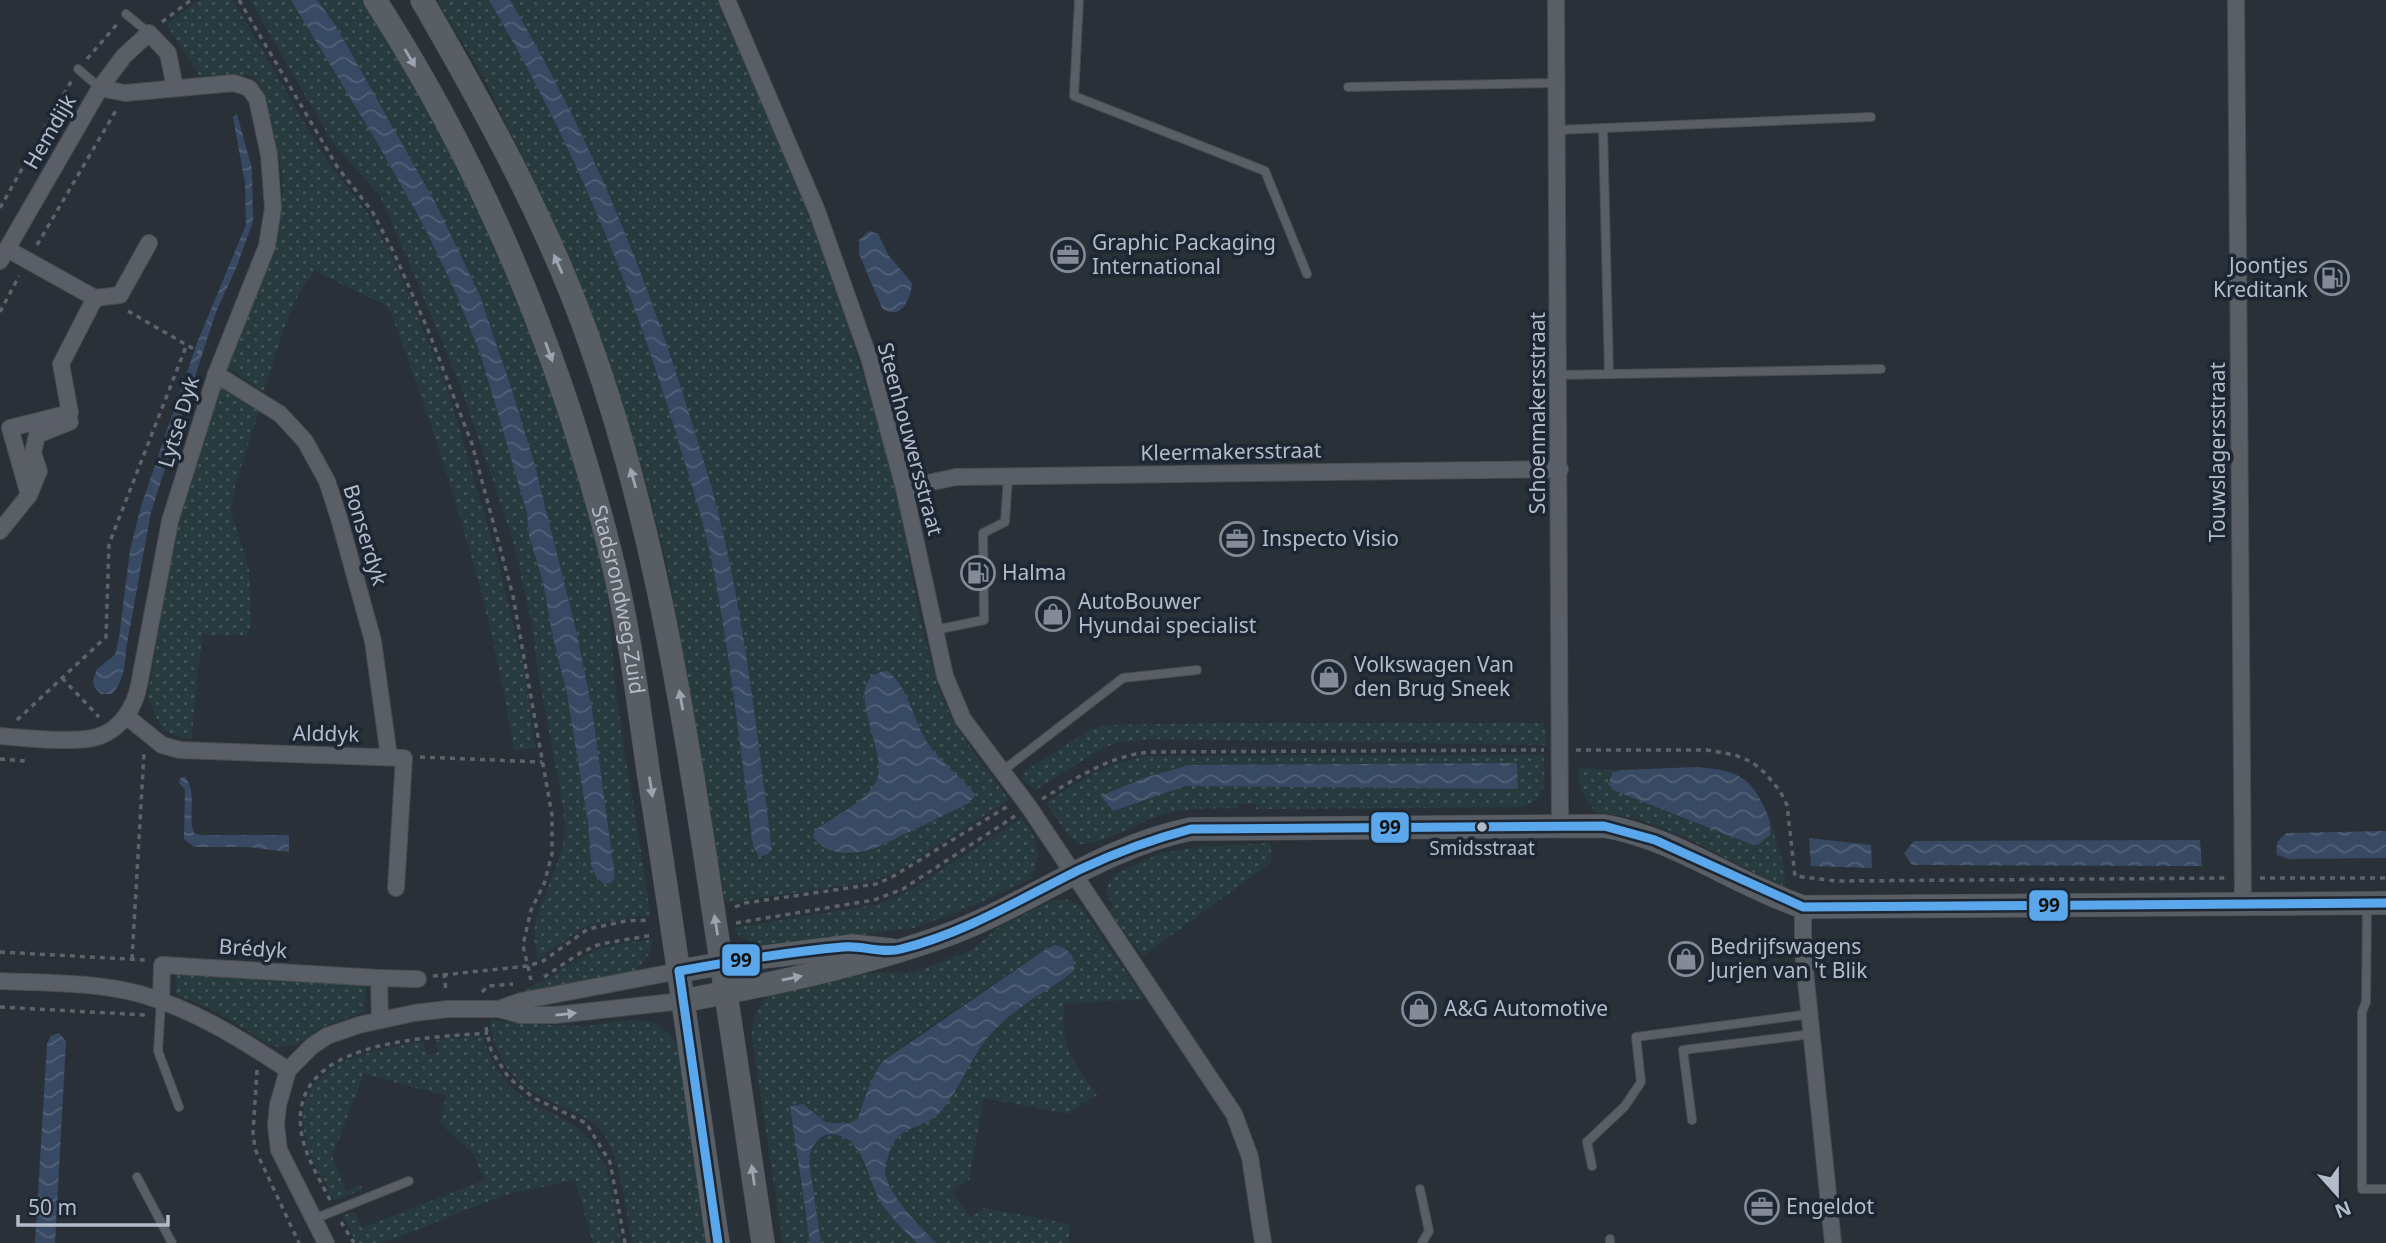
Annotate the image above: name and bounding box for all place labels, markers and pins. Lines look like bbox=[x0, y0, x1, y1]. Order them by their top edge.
place label: Graphic Packaging International bbox=[1092, 228, 1276, 280]
office icon: Graphic Packaging International bbox=[1049, 236, 1087, 274]
place label: Joontjes Kreditank bbox=[2213, 251, 2309, 303]
fuel station icon: Joontjes Kreditank bbox=[2313, 259, 2351, 297]
office icon: Inspecto Visio bbox=[1218, 520, 1256, 558]
place label: Inspecto Visio bbox=[1262, 524, 1399, 552]
fuel station icon: Halma bbox=[959, 554, 997, 592]
place label: Halma bbox=[1002, 558, 1066, 586]
place label: AutoBouwer Hyundai specialist bbox=[1078, 587, 1257, 639]
shop icon: AutoBouwer Hyundai specialist bbox=[1034, 595, 1072, 633]
place label: Volkswagen Van den Brug Sneek bbox=[1354, 650, 1514, 702]
shop icon: Volkswagen Van den Brug Sneek bbox=[1310, 658, 1348, 696]
marker: Smidsstraat bbox=[1475, 820, 1489, 834]
place label: Smidsstraat bbox=[1429, 835, 1535, 861]
place label: Bedrijfswagens Jurjen van 't Blik bbox=[1708, 932, 1868, 984]
shop icon: Bedrijfswagens Jurjen van 't Blik bbox=[1667, 940, 1705, 978]
shop icon: A&G Automotive bbox=[1400, 990, 1438, 1028]
place label: A&G Automotive bbox=[1444, 994, 1608, 1022]
office icon: Engeldot bbox=[1743, 1188, 1781, 1226]
place label: Engeldot bbox=[1786, 1192, 1874, 1220]

